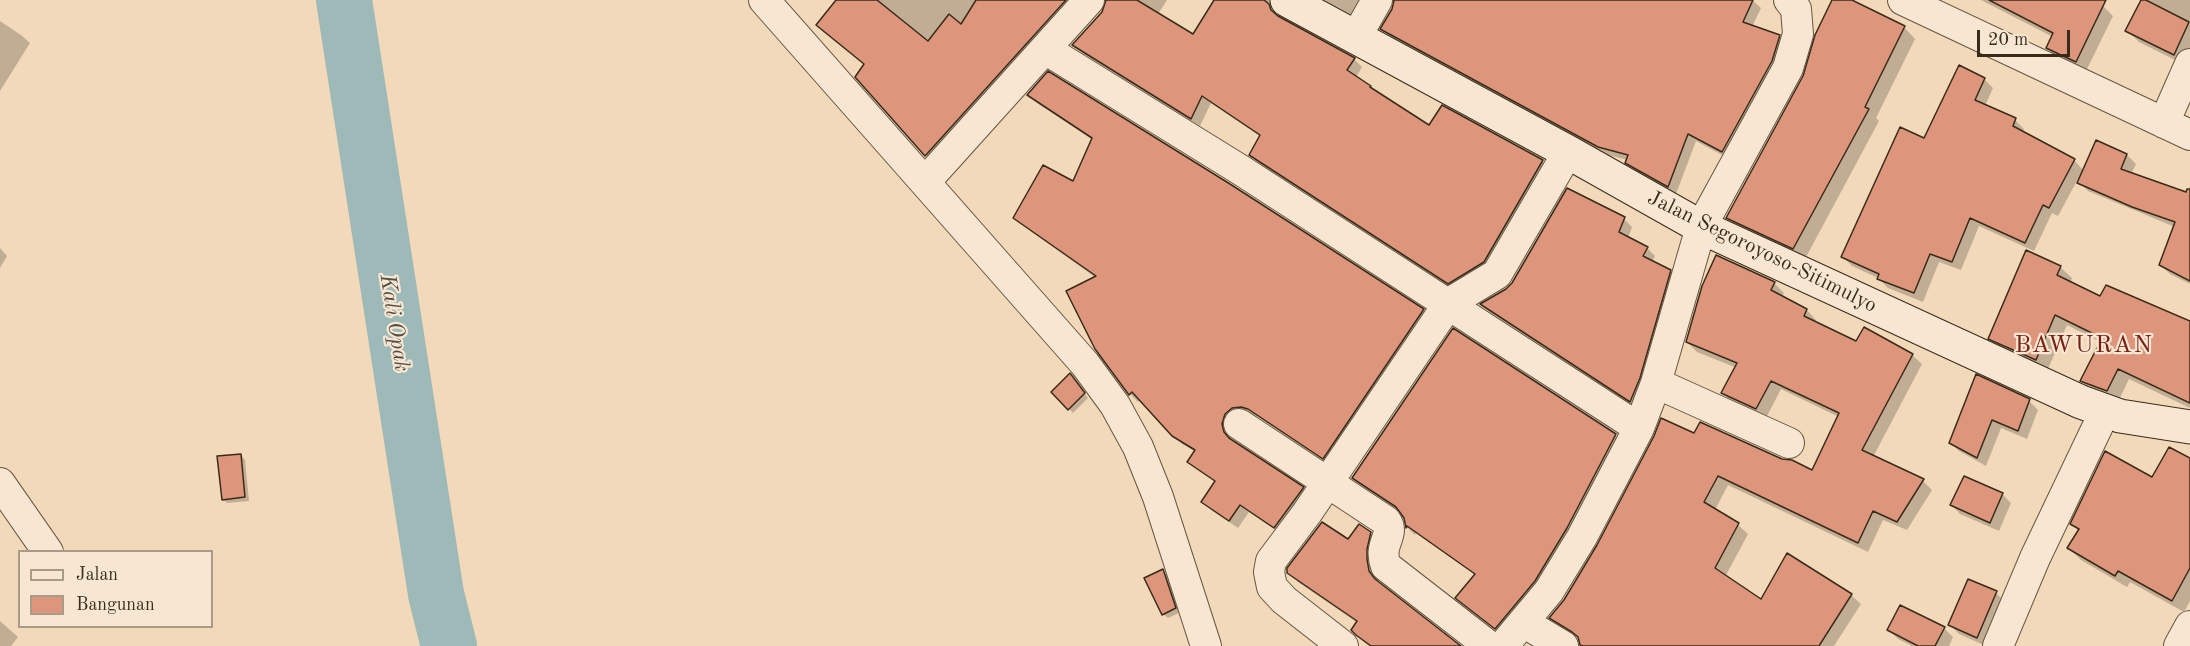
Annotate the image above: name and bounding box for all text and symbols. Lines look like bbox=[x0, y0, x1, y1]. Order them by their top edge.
scale bar bbox=[1980, 18, 2073, 56]
text: 20 m bbox=[1988, 31, 2028, 49]
street label: Jalan Segoroyoso-Sitimulyo bbox=[1643, 185, 1881, 319]
water label: Kali Opak bbox=[373, 272, 415, 374]
district label: BAWURAN bbox=[2015, 332, 2153, 360]
legend bbox=[18, 550, 213, 628]
text: Jalan bbox=[76, 566, 118, 584]
text: Bangunan bbox=[76, 596, 155, 614]

